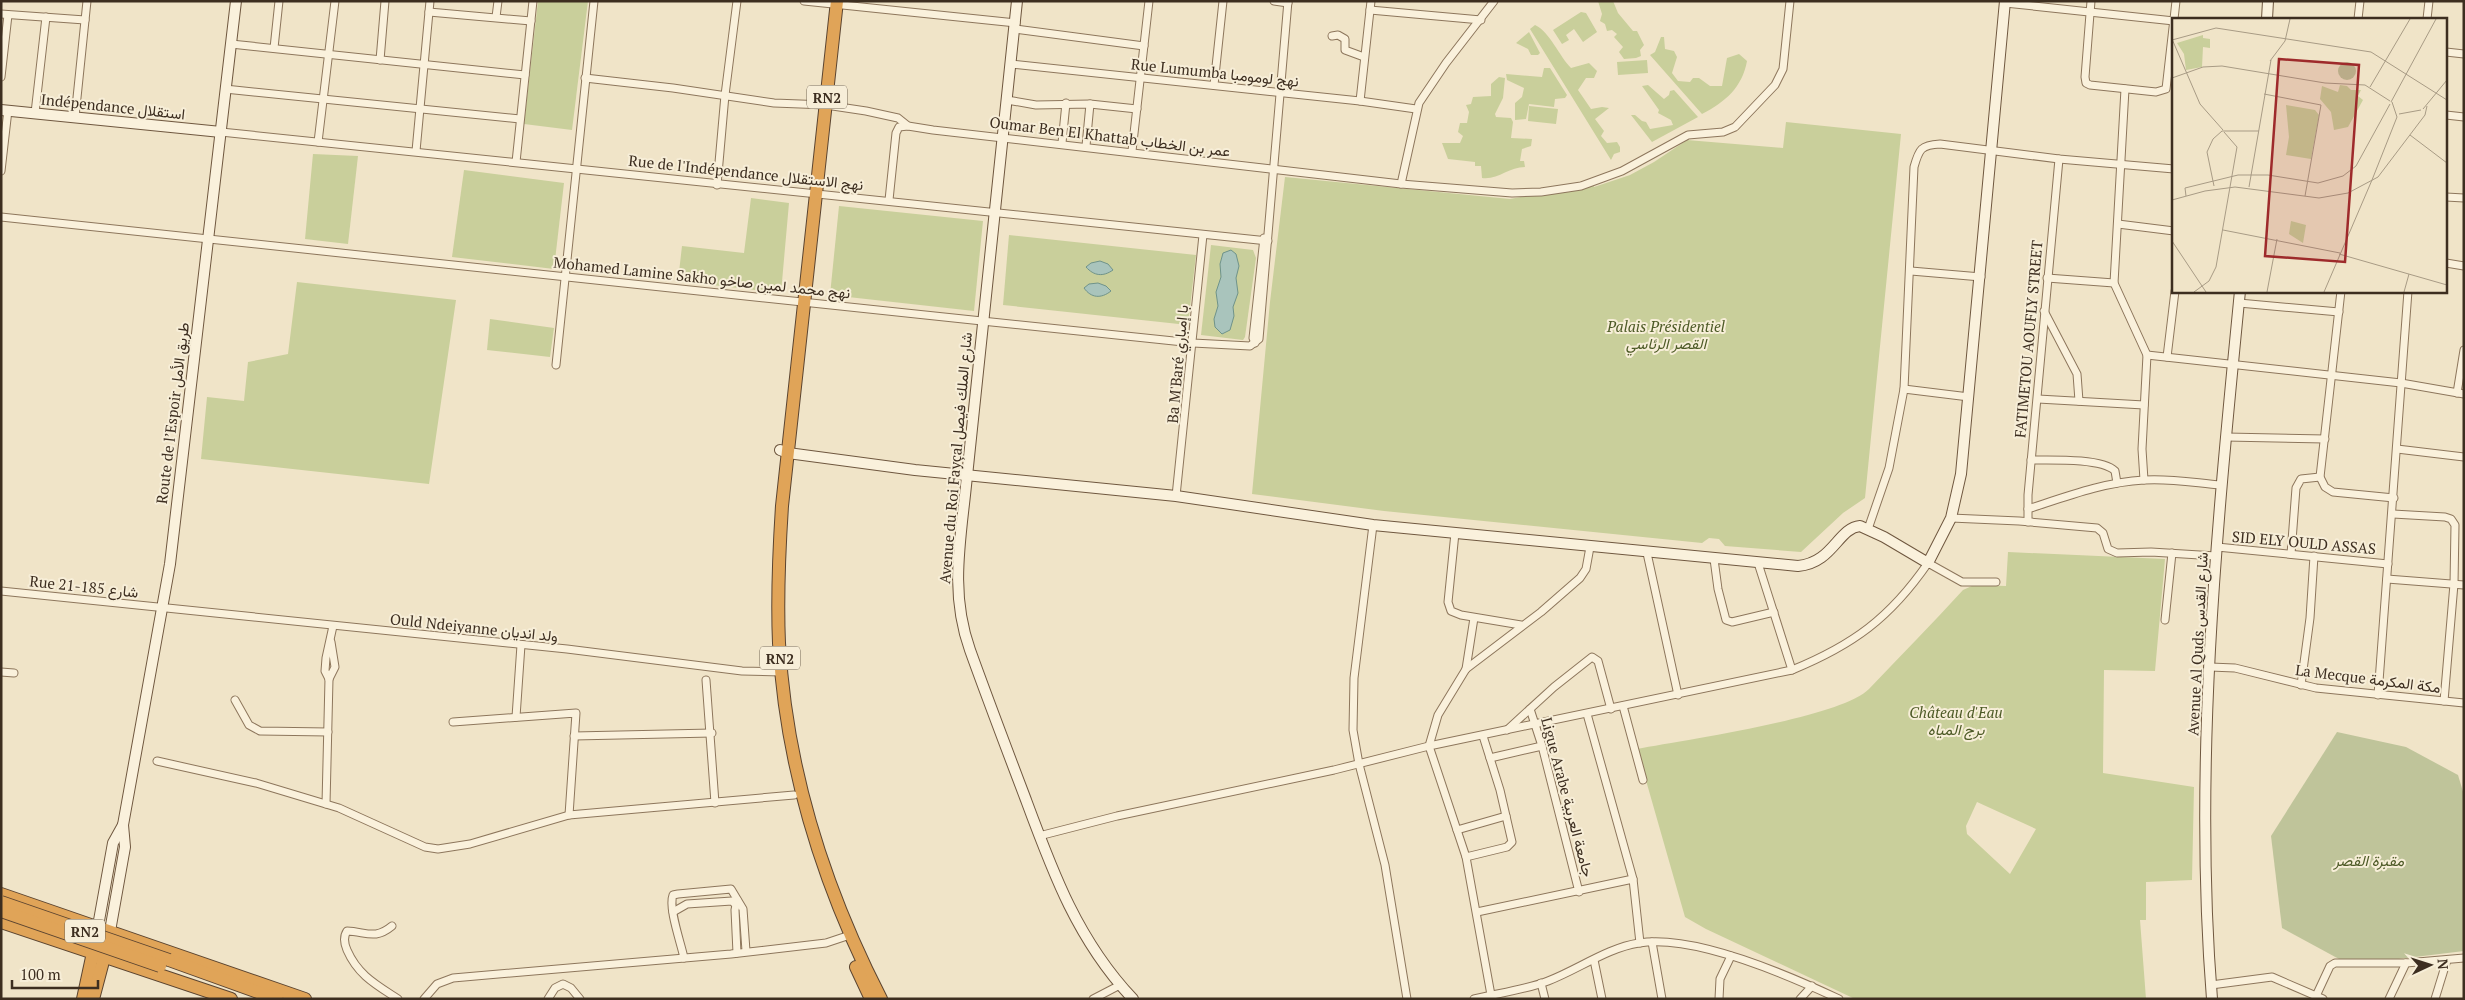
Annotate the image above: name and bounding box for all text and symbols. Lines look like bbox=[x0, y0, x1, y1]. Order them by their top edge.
inset map bbox=[2172, 18, 2448, 292]
street label: Rue Lumumba نهج لومومبا bbox=[1130, 53, 1300, 93]
road number: RN2 bbox=[807, 85, 847, 108]
street label: Indépendance استقلال bbox=[40, 88, 186, 124]
street label: Oumar Ben El Khattab عمر بن الخطاب bbox=[988, 111, 1232, 162]
street label: Rue de l'Indépendance نهج الاستقلال bbox=[627, 150, 864, 196]
street label: FATIMETOU AOUFLY STREET bbox=[2009, 239, 2047, 439]
street label: Mohamed Lamine Sakho نهج محمد لمين صاخو bbox=[552, 251, 851, 305]
street label: Ba M'Baré با إمباري bbox=[1162, 304, 1196, 424]
park label: Palais Présidentiel القصر الرئاسي bbox=[1606, 316, 1726, 356]
street label: Route de l’Espoir طريق الأمل bbox=[151, 321, 194, 505]
street label: Avenue du Roi Fayçal شارع الملك فيصل bbox=[934, 331, 978, 585]
street label: SID ELY OULD ASSAS bbox=[2231, 526, 2377, 558]
street label: Avenue Al Quds شارع القدس bbox=[2182, 552, 2214, 736]
street label: Rue 21-185 شارع bbox=[28, 570, 140, 604]
street label: Ould Ndeiyanne ولد انديان bbox=[389, 608, 559, 646]
road number: RN2 bbox=[760, 646, 800, 670]
street label: La Mecque مكة المكرمة bbox=[2294, 659, 2442, 697]
park label: Château d'Eau برج المياه bbox=[1909, 702, 2003, 741]
street label: Ligue Arabe جامعة العربية bbox=[1537, 715, 1599, 879]
park label: مقبرة القصر bbox=[2333, 850, 2405, 870]
road number: RN2 bbox=[65, 919, 105, 942]
north arrow bbox=[2405, 940, 2455, 990]
scale bar bbox=[12, 958, 99, 990]
text: N bbox=[2434, 958, 2453, 970]
text: 100 m bbox=[20, 964, 61, 984]

